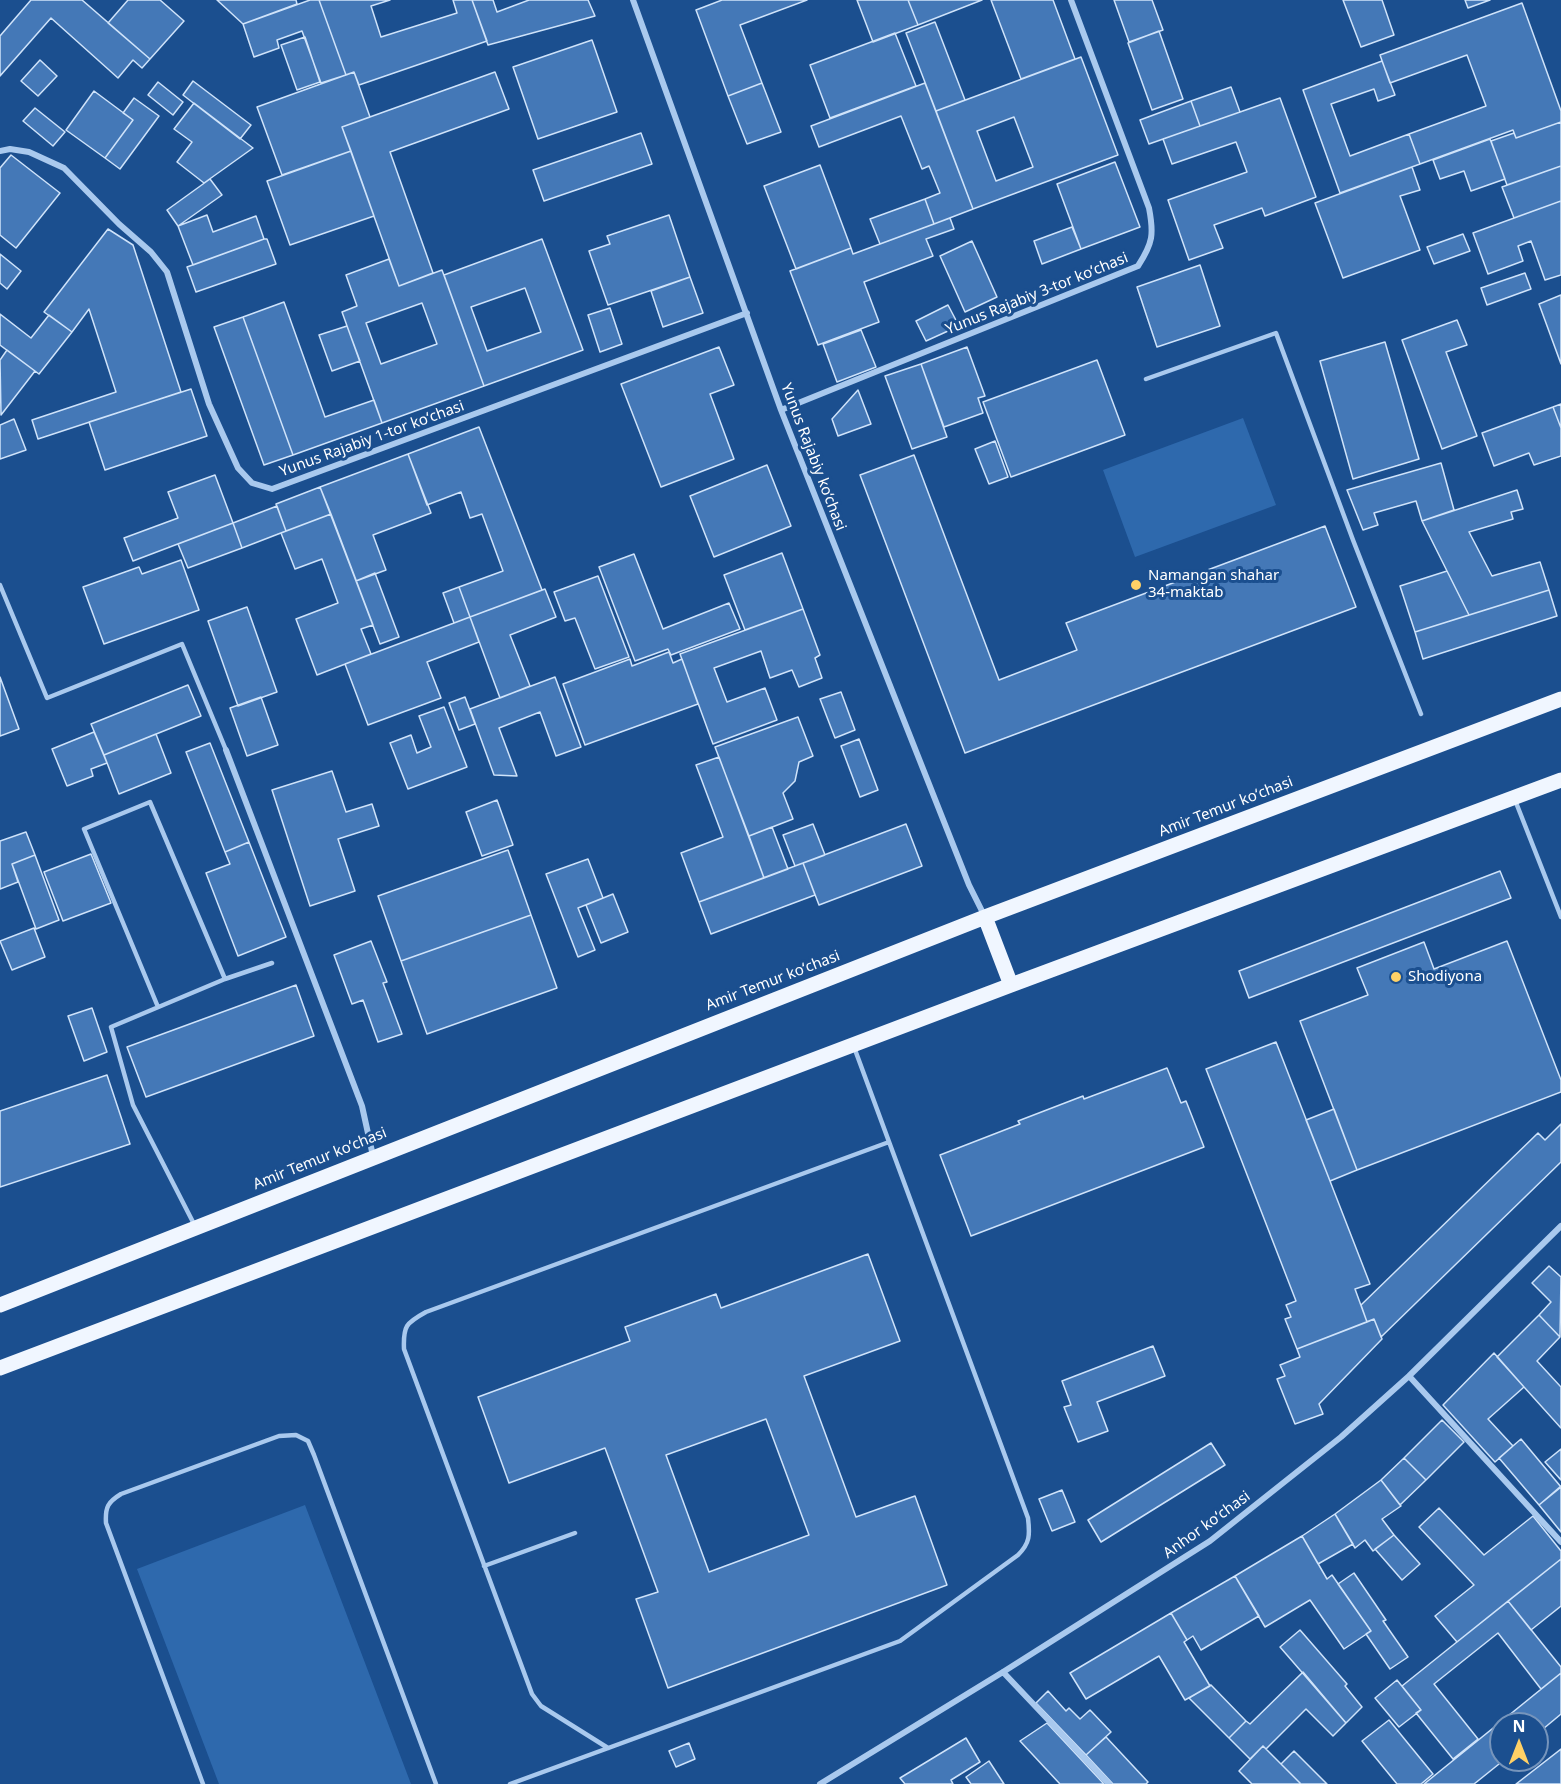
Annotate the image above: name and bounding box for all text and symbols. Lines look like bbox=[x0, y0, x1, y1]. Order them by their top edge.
street label: Yunus Rajabiy 3-tor koʻchasi bbox=[943, 249, 1131, 339]
street label: Yunus Rajabiy ko‘chasi bbox=[777, 381, 849, 533]
street label: Yunus Rajabiy 1-tor koʻchasi bbox=[277, 397, 467, 481]
place label: Namangan shahar 34-maktab bbox=[1148, 567, 1279, 602]
marker: Namangan shahar 34-maktab bbox=[1129, 578, 1143, 592]
street label: Amir Temur koʻchasi bbox=[1156, 773, 1296, 841]
street label: Amir Temur koʻchasi bbox=[703, 947, 843, 1015]
place label: Shodiyona bbox=[1408, 968, 1482, 986]
marker: Shodiyona bbox=[1389, 970, 1403, 984]
street label: Amir Temur koʻchasi bbox=[251, 1124, 389, 1194]
street label: Anhor koʻchasi bbox=[1160, 1487, 1254, 1563]
north arrow bbox=[1489, 1712, 1549, 1772]
text: N bbox=[1512, 1715, 1526, 1737]

